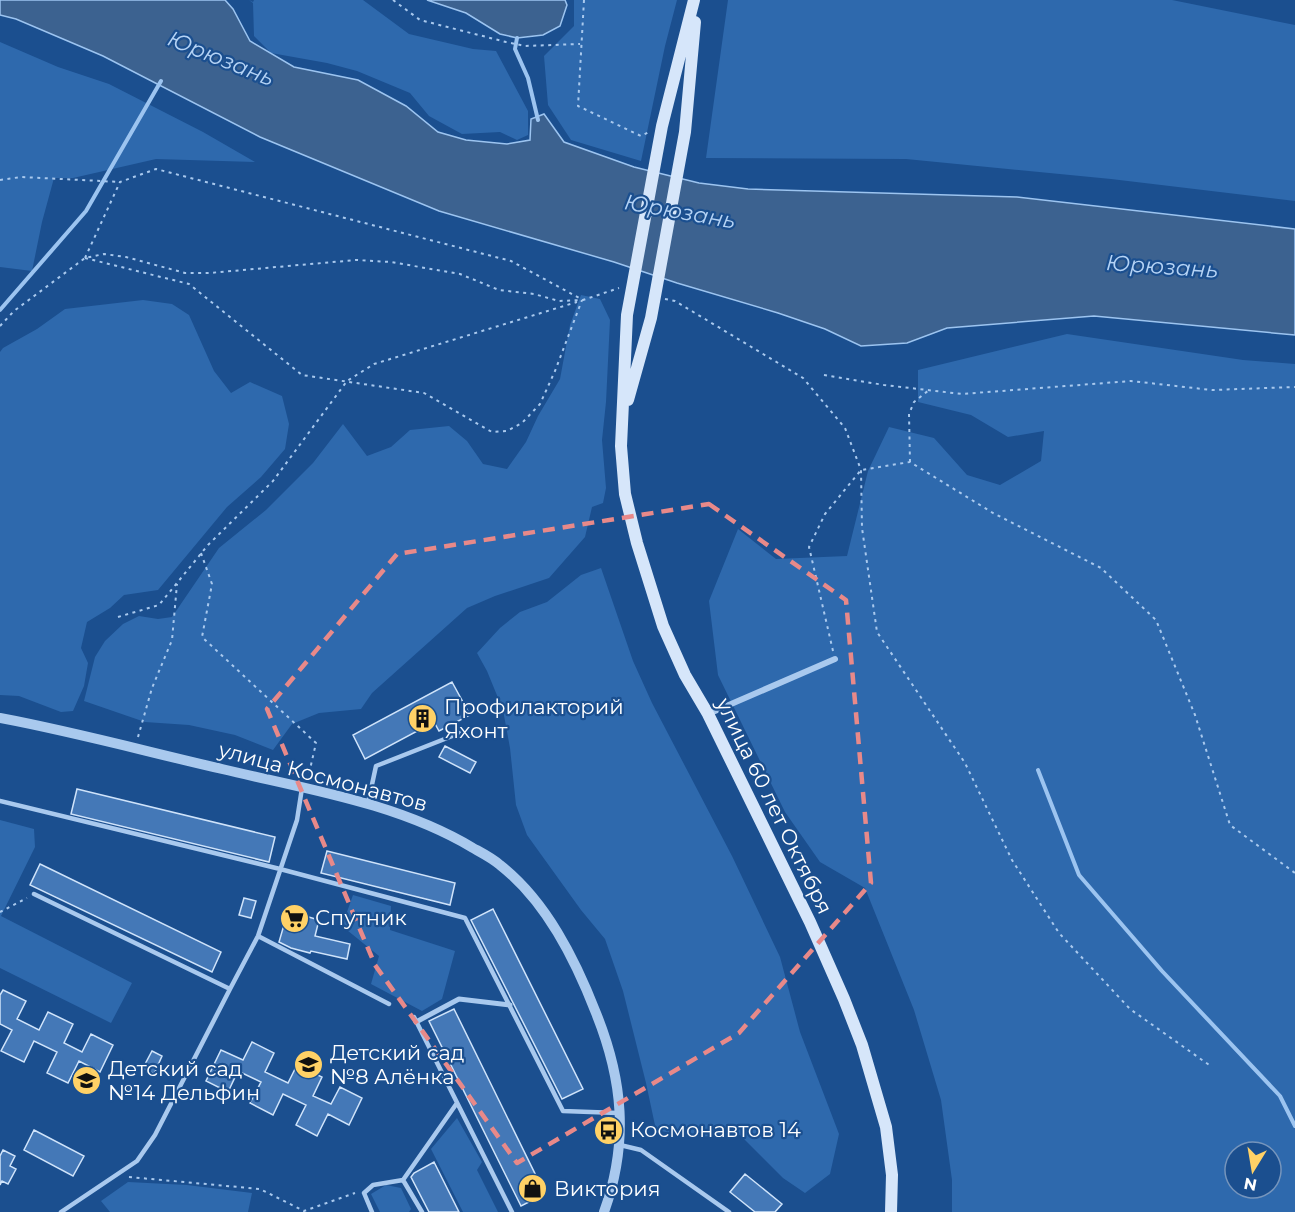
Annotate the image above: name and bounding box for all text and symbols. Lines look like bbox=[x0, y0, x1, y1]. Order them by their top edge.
water label: Юрюзань bbox=[164, 25, 278, 92]
water label: Юрюзань bbox=[622, 188, 738, 235]
water label: Юрюзань bbox=[1105, 249, 1219, 284]
street label: улица 60 лет Октября bbox=[711, 693, 838, 918]
place label: Профилакторий Яхонт bbox=[444, 694, 624, 743]
building icon: Профилакторий Яхонт bbox=[407, 703, 439, 735]
street label: улица Космонавтов bbox=[215, 736, 430, 816]
supermarket icon: Спутник bbox=[278, 902, 310, 934]
place label: Спутник bbox=[315, 905, 407, 930]
place label: Детский сад №8 Алёнка bbox=[330, 1040, 464, 1089]
school or university icon: Детский сад №8 Алёнка bbox=[293, 1049, 325, 1081]
place label: Детский сад №14 Дельфин bbox=[108, 1056, 260, 1105]
school or university icon: Детский сад №14 Дельфин bbox=[71, 1065, 103, 1097]
bus stop icon: Космонавтов 14 bbox=[593, 1114, 625, 1146]
place label: Космонавтов 14 bbox=[630, 1117, 801, 1142]
north arrow bbox=[1223, 1140, 1283, 1200]
shop icon: Виктория bbox=[517, 1173, 549, 1205]
text: N bbox=[1242, 1174, 1258, 1195]
place label: Виктория bbox=[554, 1176, 661, 1201]

